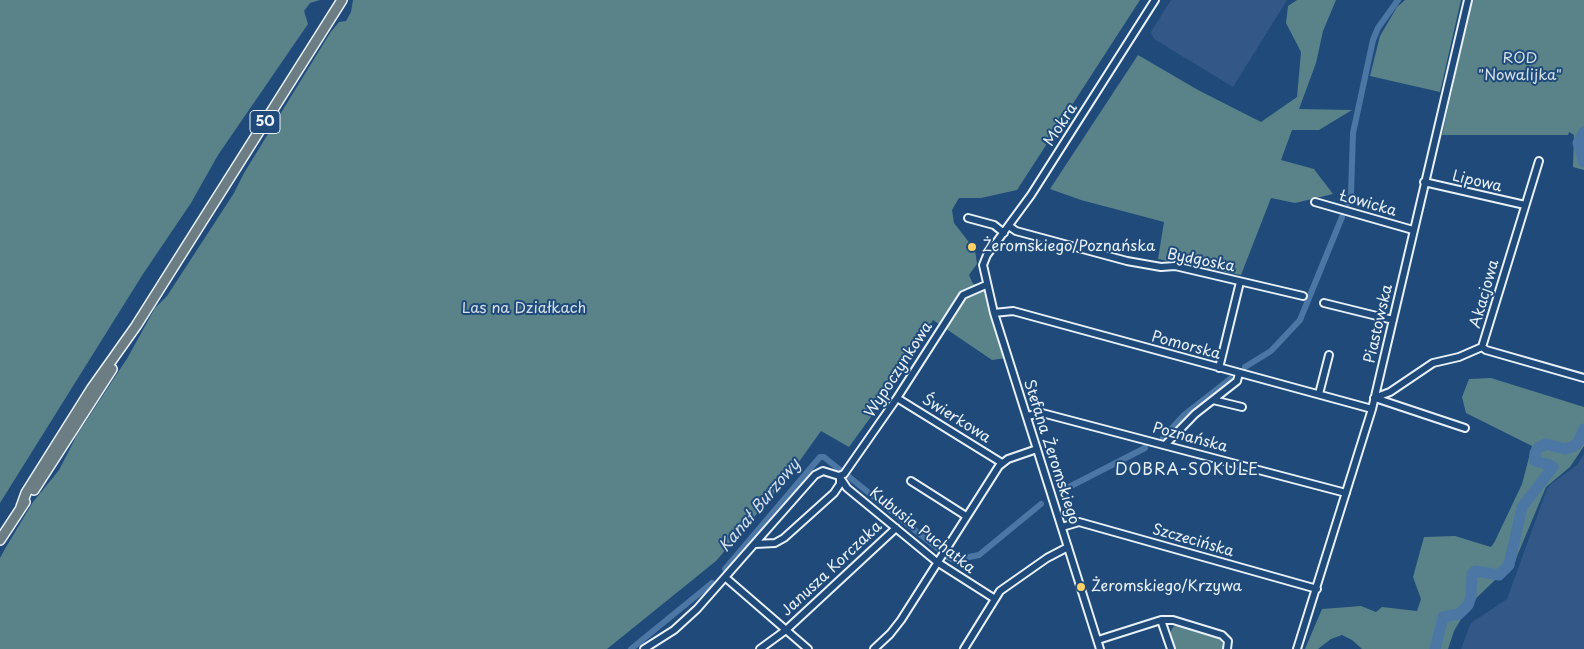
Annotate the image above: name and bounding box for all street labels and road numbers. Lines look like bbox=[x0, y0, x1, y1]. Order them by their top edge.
street label: Mokra bbox=[1041, 100, 1081, 150]
road number: 50 bbox=[250, 110, 280, 134]
street label: Lipowa bbox=[1450, 168, 1504, 196]
street label: Łowicka bbox=[1337, 187, 1399, 221]
street label: Bydgoska bbox=[1166, 246, 1236, 276]
street label: Akacjowa bbox=[1467, 258, 1503, 330]
street label: Piastowska bbox=[1361, 283, 1397, 365]
street label: Wypoczynkowa bbox=[861, 319, 937, 421]
street label: Pomorska bbox=[1150, 328, 1222, 364]
street label: Stefana Żeromskiego bbox=[1019, 377, 1083, 527]
street label: Świerkowa bbox=[918, 391, 994, 447]
street label: Poznańska bbox=[1150, 419, 1230, 457]
street label: Kubusia Puchatka bbox=[865, 484, 979, 578]
street label: Janusza Korczaka bbox=[778, 518, 886, 620]
street label: Szczecińska bbox=[1150, 521, 1236, 561]

